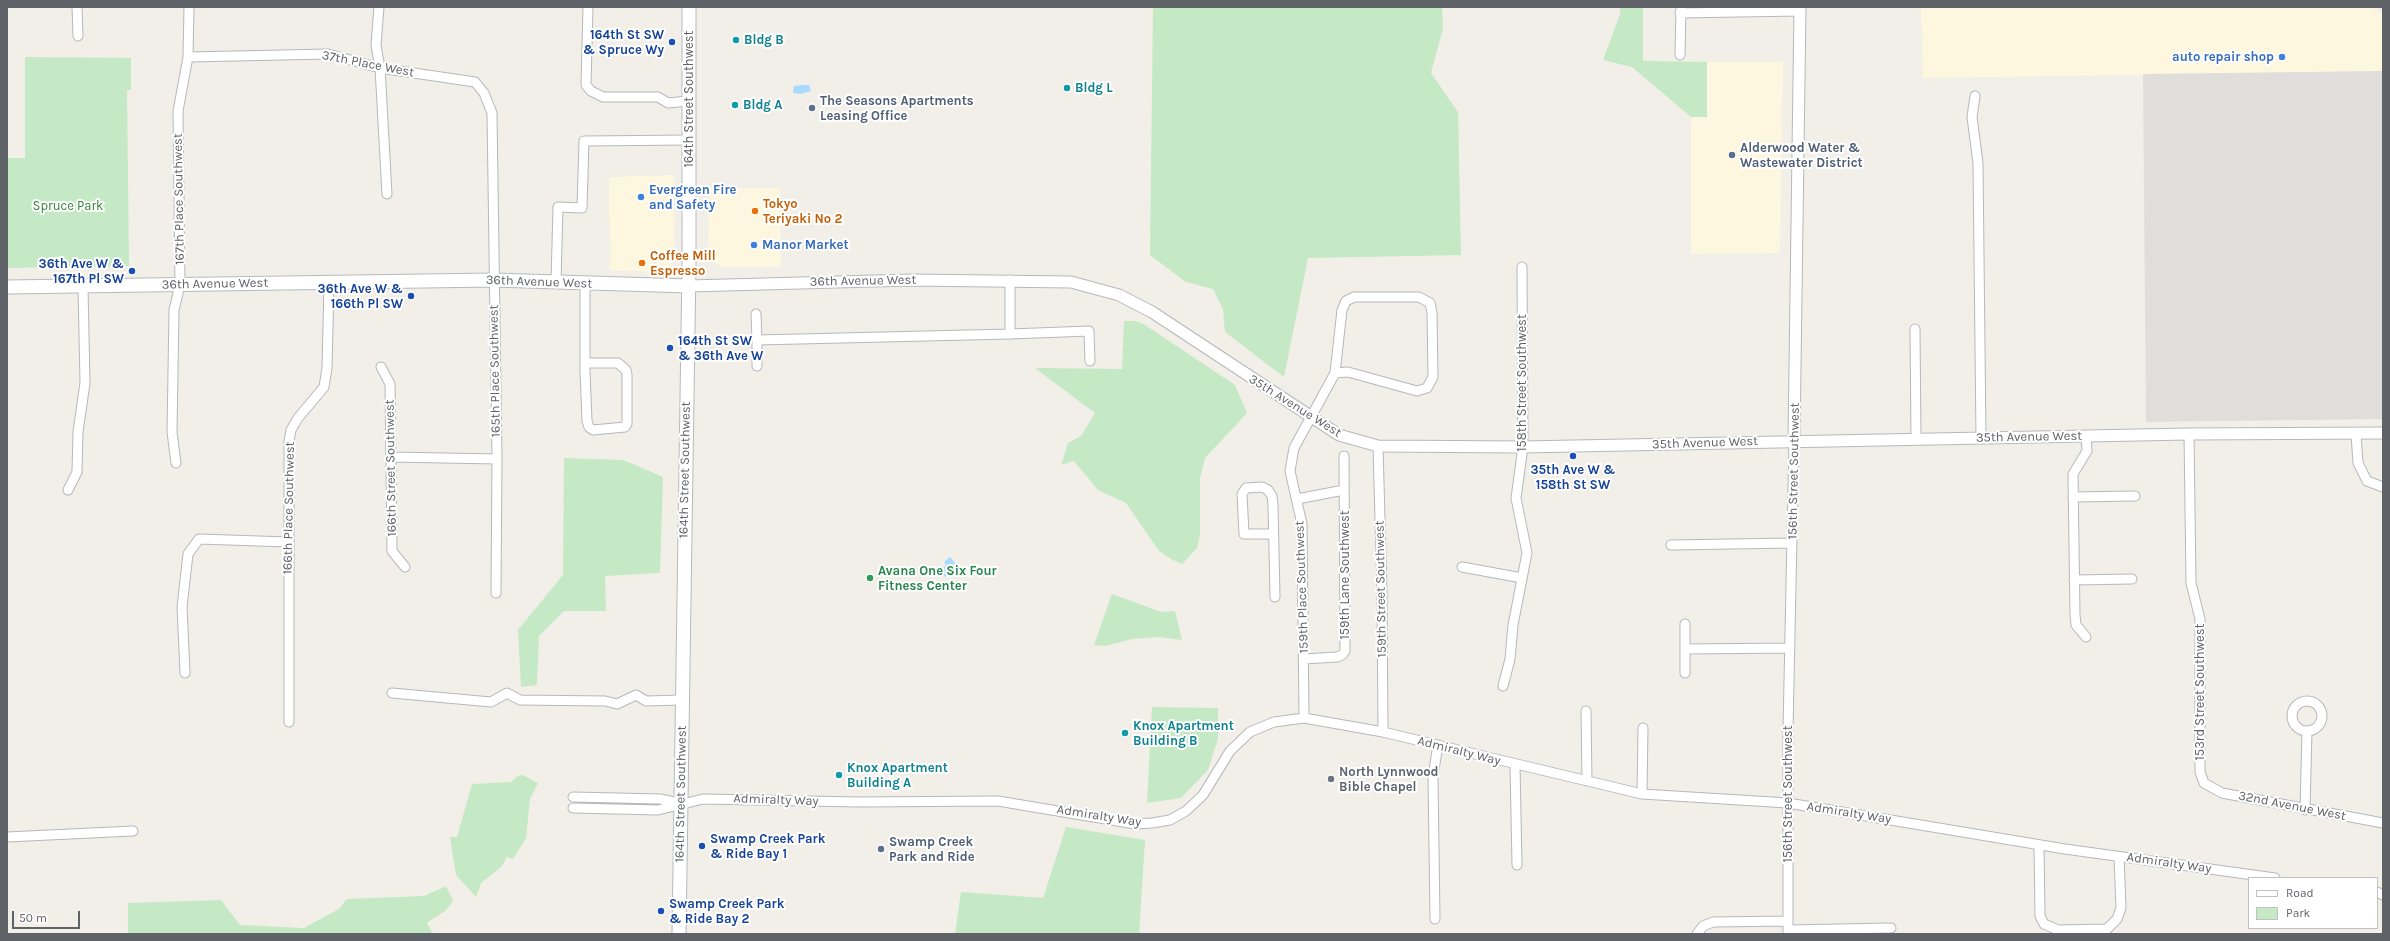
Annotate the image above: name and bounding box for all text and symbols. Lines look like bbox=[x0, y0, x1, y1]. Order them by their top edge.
place label: 164th St SW & Spruce Wy bbox=[583, 27, 664, 58]
street label: 164th Street Southwest bbox=[681, 31, 697, 167]
place label: Bldg B bbox=[744, 32, 784, 48]
marker: Bldg B bbox=[731, 35, 741, 45]
marker: 164th St SW & Spruce Wy bbox=[667, 37, 677, 47]
street label: 37th Place West bbox=[321, 47, 415, 81]
place label: auto repair shop bbox=[2172, 49, 2274, 65]
marker: auto repair shop bbox=[2277, 52, 2287, 62]
place label: Bldg L bbox=[1075, 80, 1113, 96]
marker: Bldg L bbox=[1062, 83, 1072, 93]
place label: The Seasons Apartments Leasing Office bbox=[820, 93, 974, 124]
place label: Bldg A bbox=[743, 97, 782, 113]
marker: Bldg A bbox=[730, 100, 740, 110]
marker: The Seasons Apartments Leasing Office bbox=[807, 103, 817, 113]
street label: 167th Place Southwest bbox=[170, 133, 188, 265]
place label: Alderwood Water & Wastewater District bbox=[1740, 140, 1863, 171]
marker: Alderwood Water & Wastewater District bbox=[1727, 150, 1737, 160]
place label: Evergreen Fire and Safety bbox=[649, 182, 736, 213]
marker: Evergreen Fire and Safety bbox=[636, 192, 646, 202]
place label: Tokyo Teriyaki No 2 bbox=[763, 196, 842, 227]
park label: Spruce Park bbox=[33, 198, 103, 214]
marker: Tokyo Teriyaki No 2 bbox=[750, 206, 760, 216]
place label: Manor Market bbox=[762, 237, 849, 253]
marker: Manor Market bbox=[749, 240, 759, 250]
place label: Coffee Mill Espresso bbox=[650, 248, 716, 279]
place label: 36th Ave W & 167th Pl SW bbox=[39, 256, 124, 287]
marker: Coffee Mill Espresso bbox=[637, 258, 647, 268]
marker: 36th Ave W & 167th Pl SW bbox=[127, 266, 137, 276]
street label: 36th Avenue West bbox=[486, 272, 592, 292]
street label: 36th Avenue West bbox=[810, 272, 916, 290]
street label: 36th Avenue West bbox=[162, 275, 268, 293]
place label: 36th Ave W & 166th Pl SW bbox=[318, 281, 403, 312]
marker: 36th Ave W & 166th Pl SW bbox=[406, 291, 416, 301]
street label: 165th Place Southwest bbox=[486, 305, 504, 437]
street label: 158th Street Southwest bbox=[1514, 314, 1530, 452]
place label: 164th St SW & 36th Ave W bbox=[678, 333, 763, 364]
marker: 164th St SW & 36th Ave W bbox=[665, 343, 675, 353]
street label: 35th Avenue West bbox=[1246, 371, 1344, 441]
street label: 166th Street Southwest bbox=[382, 399, 400, 537]
street label: 164th Street Southwest bbox=[676, 401, 694, 539]
street label: 156th Street Southwest bbox=[1785, 402, 1803, 540]
street label: 35th Avenue West bbox=[1976, 428, 2082, 446]
street label: 35th Avenue West bbox=[1652, 433, 1758, 453]
street label: 166th Place Southwest bbox=[280, 441, 298, 575]
marker: 35th Ave W & 158th St SW bbox=[1568, 451, 1578, 461]
place label: 35th Ave W & 158th St SW bbox=[1530, 462, 1616, 493]
street label: 159th Lane Southwest bbox=[1337, 510, 1353, 640]
street label: 159th Place Southwest bbox=[1292, 520, 1312, 654]
street label: 159th Street Southwest bbox=[1372, 520, 1390, 658]
place label: Avana One Six Four Fitness Center bbox=[878, 563, 997, 594]
marker: Avana One Six Four Fitness Center bbox=[865, 573, 875, 583]
street label: 153rd Street Southwest bbox=[2192, 624, 2208, 760]
place label: Knox Apartment Building B bbox=[1133, 718, 1234, 749]
street label: 164th Street Southwest bbox=[672, 725, 690, 863]
street label: 156th Street Southwest bbox=[1780, 725, 1796, 863]
marker: Knox Apartment Building B bbox=[1120, 728, 1130, 738]
street label: Admiralty Way bbox=[1416, 733, 1502, 769]
place label: Knox Apartment Building A bbox=[847, 760, 948, 791]
place label: North Lynnwood Bible Chapel bbox=[1339, 764, 1439, 795]
marker: Knox Apartment Building A bbox=[834, 770, 844, 780]
marker: North Lynnwood Bible Chapel bbox=[1326, 774, 1336, 784]
street label: 32nd Avenue West bbox=[2237, 788, 2347, 824]
street label: Admiralty Way bbox=[733, 791, 819, 809]
street label: Admiralty Way bbox=[1806, 799, 1892, 827]
street label: Admiralty Way bbox=[1056, 802, 1142, 830]
place label: Swamp Creek Park & Ride Bay 1 bbox=[710, 831, 825, 862]
place label: Swamp Creek Park and Ride bbox=[889, 834, 975, 865]
marker: Swamp Creek Park & Ride Bay 1 bbox=[697, 841, 707, 851]
marker: Swamp Creek Park and Ride bbox=[876, 844, 886, 854]
street label: Admiralty Way bbox=[2126, 849, 2212, 877]
legend bbox=[2248, 877, 2378, 929]
text: Road bbox=[2286, 886, 2314, 900]
place label: Swamp Creek Park & Ride Bay 2 bbox=[669, 896, 784, 927]
scale bar bbox=[14, 903, 82, 929]
marker: Swamp Creek Park & Ride Bay 2 bbox=[656, 906, 666, 916]
text: Park bbox=[2286, 906, 2310, 920]
text: 50 m bbox=[19, 911, 47, 925]

